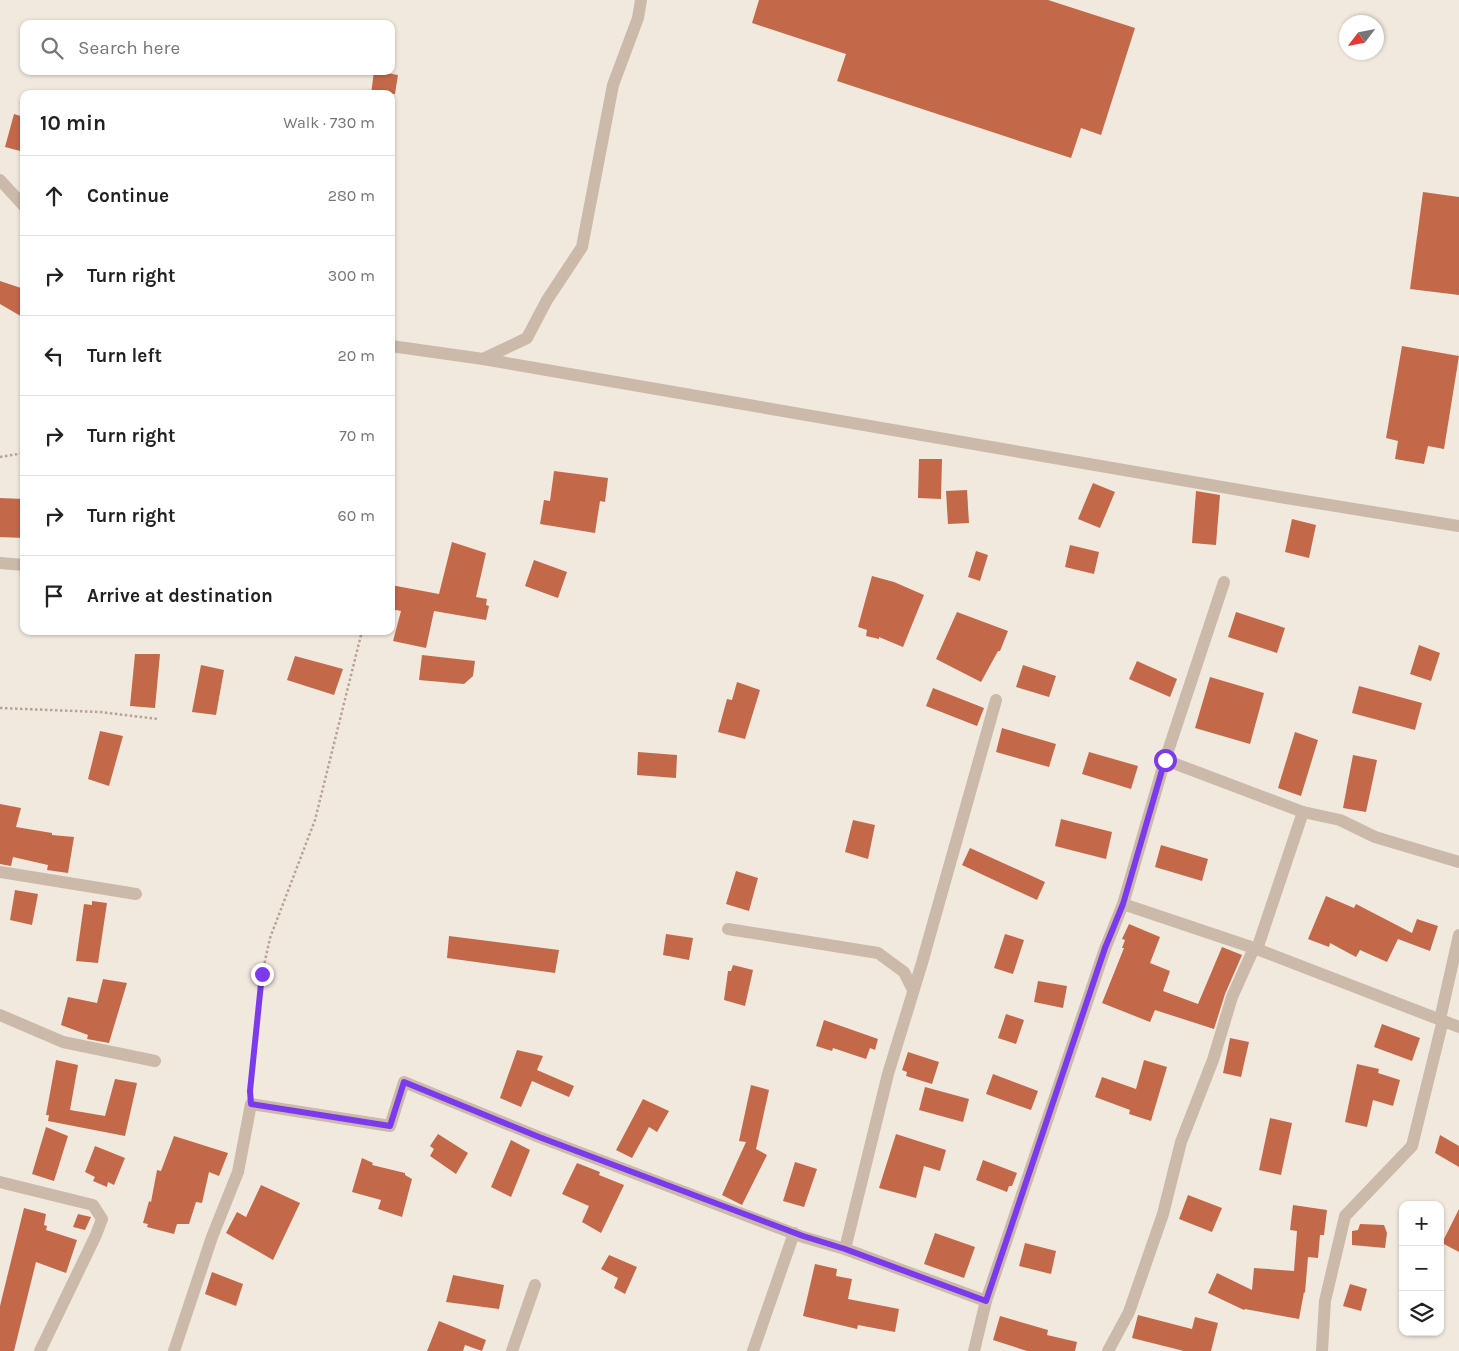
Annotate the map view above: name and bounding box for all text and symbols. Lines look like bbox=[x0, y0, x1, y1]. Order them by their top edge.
north arrow bbox=[1339, 15, 1384, 60]
search box bbox=[20, 20, 395, 75]
icon: search bbox=[38, 34, 66, 62]
text: Search here bbox=[78, 37, 180, 59]
text: 10 min bbox=[40, 111, 106, 135]
text: Walk · 730 m bbox=[283, 113, 375, 132]
icon: ahead bbox=[40, 182, 68, 210]
text: Continue bbox=[87, 185, 169, 207]
text: 280 m bbox=[328, 186, 375, 205]
icon: right bbox=[40, 262, 68, 290]
text: Turn right bbox=[87, 265, 176, 287]
text: 300 m bbox=[328, 266, 375, 285]
icon: left bbox=[40, 342, 68, 370]
text: Turn left bbox=[87, 345, 162, 367]
text: 20 m bbox=[337, 346, 375, 365]
icon: right bbox=[40, 422, 68, 450]
text: Turn right bbox=[87, 425, 176, 447]
text: 70 m bbox=[339, 426, 375, 445]
icon: right bbox=[40, 502, 68, 530]
text: Turn right bbox=[87, 505, 176, 527]
text: 60 m bbox=[338, 506, 375, 525]
icon: arrive bbox=[40, 582, 68, 610]
text: Arrive at destination bbox=[87, 585, 273, 607]
route start bbox=[1154, 749, 1177, 772]
route end bbox=[251, 963, 274, 986]
map controls bbox=[1399, 1201, 1444, 1336]
button: + bbox=[1399, 1201, 1444, 1246]
button: − bbox=[1399, 1246, 1444, 1291]
button: layers bbox=[1399, 1291, 1444, 1336]

